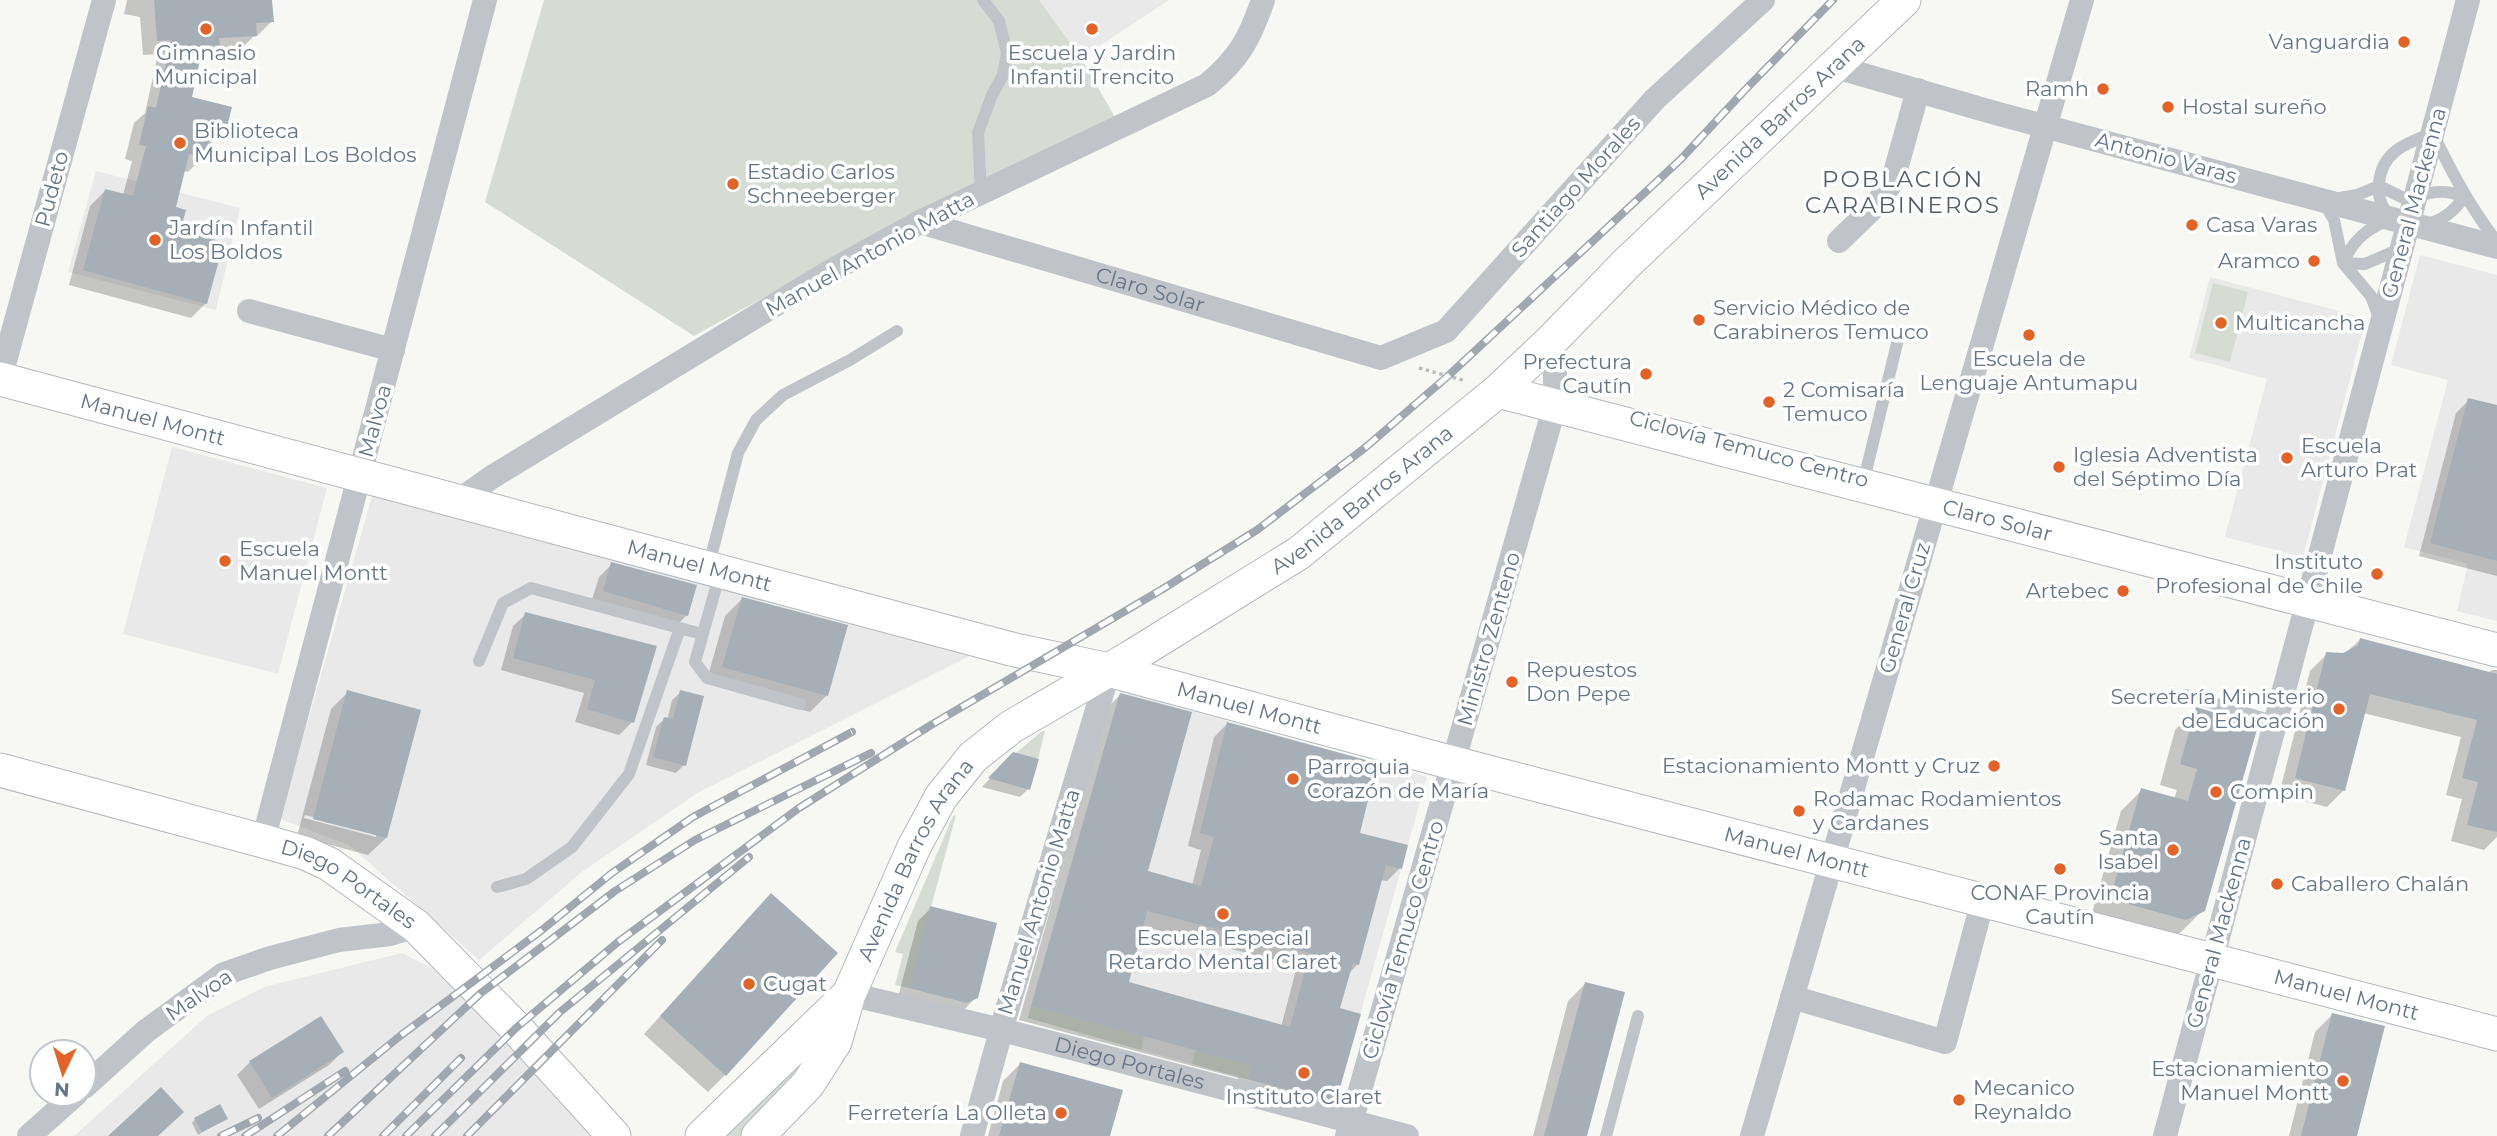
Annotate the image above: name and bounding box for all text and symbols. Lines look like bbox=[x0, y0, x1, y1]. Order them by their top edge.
marker: Gimnasio Municipal bbox=[198, 21, 214, 37]
marker: Escuela y Jardin Infantil Trencito bbox=[1084, 21, 1100, 37]
place label: Vanguardia bbox=[2269, 29, 2390, 54]
street label: Avenida Barros Arana bbox=[1689, 31, 1870, 204]
marker: Vanguardia bbox=[2396, 34, 2412, 50]
place label: Gimnasio Municipal bbox=[154, 40, 258, 89]
place label: Escuela y Jardin Infantil Trencito bbox=[1008, 40, 1176, 89]
place label: Ramh bbox=[2025, 76, 2089, 101]
marker: Ramh bbox=[2095, 81, 2111, 97]
place label: Hostal sureño bbox=[2182, 94, 2327, 119]
marker: Hostal sureño bbox=[2160, 99, 2176, 115]
street label: General Mackenna bbox=[2376, 105, 2451, 301]
street label: Santiago Morales bbox=[1506, 111, 1645, 262]
place label: Biblioteca Municipal Los Boldos bbox=[194, 118, 416, 167]
street label: Antonio Varas bbox=[2093, 127, 2239, 188]
marker: Biblioteca Municipal Los Boldos bbox=[172, 135, 188, 151]
street label: Pudeto bbox=[29, 148, 74, 229]
place label: Estadio Carlos Schneeberger bbox=[747, 159, 896, 208]
district label: POBLACIÓN CARABINEROS bbox=[1805, 165, 2001, 219]
marker: Estadio Carlos Schneeberger bbox=[725, 176, 741, 192]
street label: Manuel Antonio Matta bbox=[761, 186, 979, 321]
place label: Casa Varas bbox=[2206, 212, 2317, 237]
place label: Jardín Infantil Los Boldos bbox=[168, 215, 314, 264]
marker: Casa Varas bbox=[2184, 217, 2200, 233]
marker: Jardín Infantil Los Boldos bbox=[147, 232, 163, 248]
place label: Aramco bbox=[2218, 248, 2300, 273]
marker: Aramco bbox=[2306, 253, 2322, 269]
street label: Claro Solar bbox=[1093, 262, 1208, 317]
place label: Servicio Médico de Carabineros Temuco bbox=[1713, 295, 1929, 344]
place label: Multicancha bbox=[2235, 310, 2365, 335]
marker: Servicio Médico de Carabineros Temuco bbox=[1691, 312, 1707, 328]
marker: Multicancha bbox=[2213, 315, 2229, 331]
marker: Escuela de Lenguaje Antumapu bbox=[2021, 327, 2037, 343]
place label: Escuela de Lenguaje Antumapu bbox=[1920, 346, 2138, 395]
place label: Prefectura Cautín bbox=[1522, 349, 1632, 398]
marker: Prefectura Cautín bbox=[1638, 366, 1654, 382]
place label: 2 Comisaría Temuco bbox=[1783, 377, 1905, 426]
street label: Malvoa bbox=[353, 382, 396, 460]
street label: Manuel Montt bbox=[78, 388, 228, 451]
marker: 2 Comisaría Temuco bbox=[1761, 394, 1777, 410]
street label: Ciclovía Temuco Centro bbox=[1627, 404, 1872, 493]
street label: Avenida Barros Arana bbox=[1266, 420, 1458, 579]
place label: Escuela Arturo Prat bbox=[2301, 433, 2417, 482]
place label: Iglesia Adventista del Séptimo Día bbox=[2073, 442, 2258, 491]
marker: Escuela Arturo Prat bbox=[2279, 450, 2295, 466]
marker: Iglesia Adventista del Séptimo Día bbox=[2051, 459, 2067, 475]
street label: Claro Solar bbox=[1940, 494, 2055, 546]
street label: Manuel Montt bbox=[624, 534, 775, 597]
place label: Escuela Manuel Montt bbox=[239, 536, 388, 585]
street label: General Cruz bbox=[1874, 540, 1935, 676]
street label: Ministro Zenteno bbox=[1452, 549, 1525, 729]
place label: Instituto Profesional de Chile bbox=[2155, 549, 2363, 598]
marker: Escuela Manuel Montt bbox=[217, 553, 233, 569]
marker: Instituto Profesional de Chile bbox=[2369, 566, 2385, 582]
place label: Artebec bbox=[2026, 578, 2109, 603]
marker: Artebec bbox=[2115, 583, 2131, 599]
place label: Repuestos Don Pepe bbox=[1526, 657, 1637, 706]
marker: Repuestos Don Pepe bbox=[1504, 674, 1520, 690]
street label: Manuel Montt bbox=[1174, 676, 1325, 739]
place label: Secretería Ministerio de Educación bbox=[2110, 684, 2325, 733]
marker: Secretería Ministerio de Educación bbox=[2331, 701, 2347, 717]
place label: Estacionamiento Montt y Cruz bbox=[1662, 753, 1980, 778]
street label: Avenida Barros Arana bbox=[852, 754, 979, 965]
place label: Parroquia Corazón de María bbox=[1307, 754, 1489, 803]
marker: Estacionamiento Montt y Cruz bbox=[1986, 758, 2002, 774]
marker: Parroquia Corazón de María bbox=[1285, 771, 1301, 787]
place label: Compin bbox=[2230, 779, 2314, 804]
marker: Compin bbox=[2208, 784, 2224, 800]
street label: Manuel Antonio Matta bbox=[992, 786, 1085, 1018]
place label: Rodamac Rodamientos y Cardanes bbox=[1812, 786, 2061, 835]
marker: Rodamac Rodamientos y Cardanes bbox=[1791, 803, 1807, 819]
street label: Ciclovía Temuco Centro bbox=[1356, 818, 1449, 1062]
street label: Manuel Montt bbox=[1722, 821, 1872, 882]
place label: Santa Isabel bbox=[2097, 825, 2159, 874]
street label: Diego Portales bbox=[278, 834, 421, 934]
street label: General Mackenna bbox=[2181, 835, 2256, 1031]
marker: Santa Isabel bbox=[2165, 842, 2181, 858]
marker: CONAF Provincia Cautín bbox=[2052, 861, 2068, 877]
place label: Caballero Chalán bbox=[2291, 871, 2469, 896]
marker: Caballero Chalán bbox=[2269, 876, 2285, 892]
place label: CONAF Provincia Cautín bbox=[1970, 880, 2150, 929]
marker: Escuela Especial Retardo Mental Claret bbox=[1215, 906, 1231, 922]
place label: Escuela Especial Retardo Mental Claret bbox=[1108, 925, 1338, 974]
street label: Malvoa bbox=[161, 963, 237, 1026]
street label: Manuel Montt bbox=[2271, 964, 2422, 1025]
place label: Cugat bbox=[763, 971, 827, 996]
marker: Cugat bbox=[741, 976, 757, 992]
street label: Diego Portales bbox=[1052, 1031, 1208, 1095]
north arrow bbox=[28, 1038, 98, 1108]
place label: Estacionamiento Manuel Montt bbox=[2151, 1056, 2329, 1105]
marker: Instituto Claret bbox=[1296, 1065, 1312, 1081]
marker: Estacionamiento Manuel Montt bbox=[2335, 1073, 2351, 1089]
place label: Mecanico Reynaldo bbox=[1973, 1075, 2075, 1124]
text: N bbox=[53, 1077, 70, 1101]
place label: Instituto Claret bbox=[1226, 1084, 1382, 1109]
marker: Mecanico Reynaldo bbox=[1951, 1092, 1967, 1108]
place label: Ferretería La Olleta bbox=[847, 1100, 1047, 1125]
marker: Ferretería La Olleta bbox=[1053, 1105, 1069, 1121]

